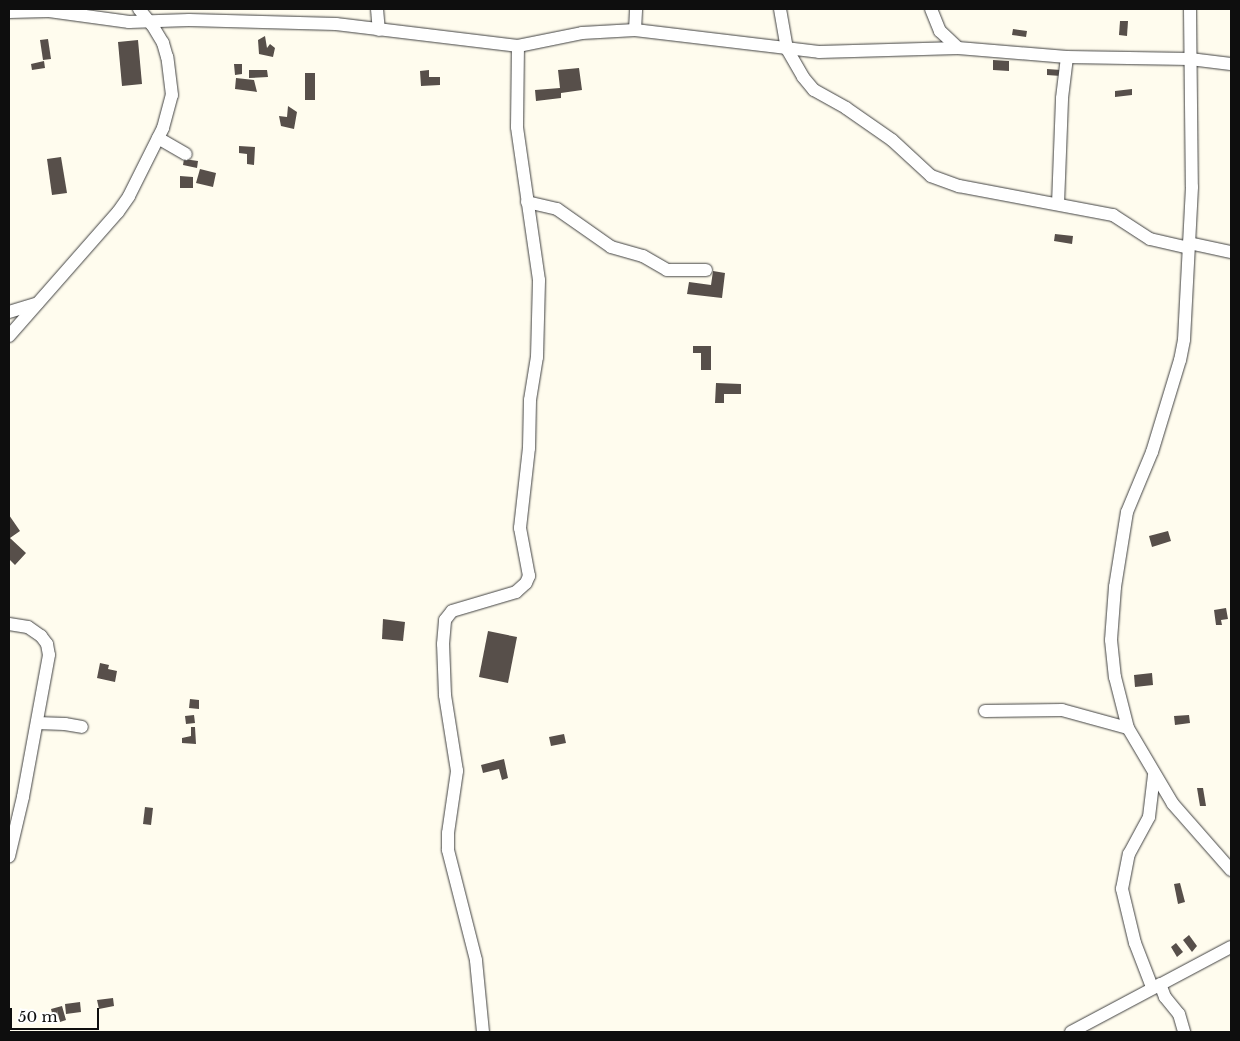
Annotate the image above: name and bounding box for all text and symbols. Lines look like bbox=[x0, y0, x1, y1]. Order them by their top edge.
scale bar bbox=[12, 998, 101, 1030]
text: 50 m bbox=[18, 1007, 58, 1026]

